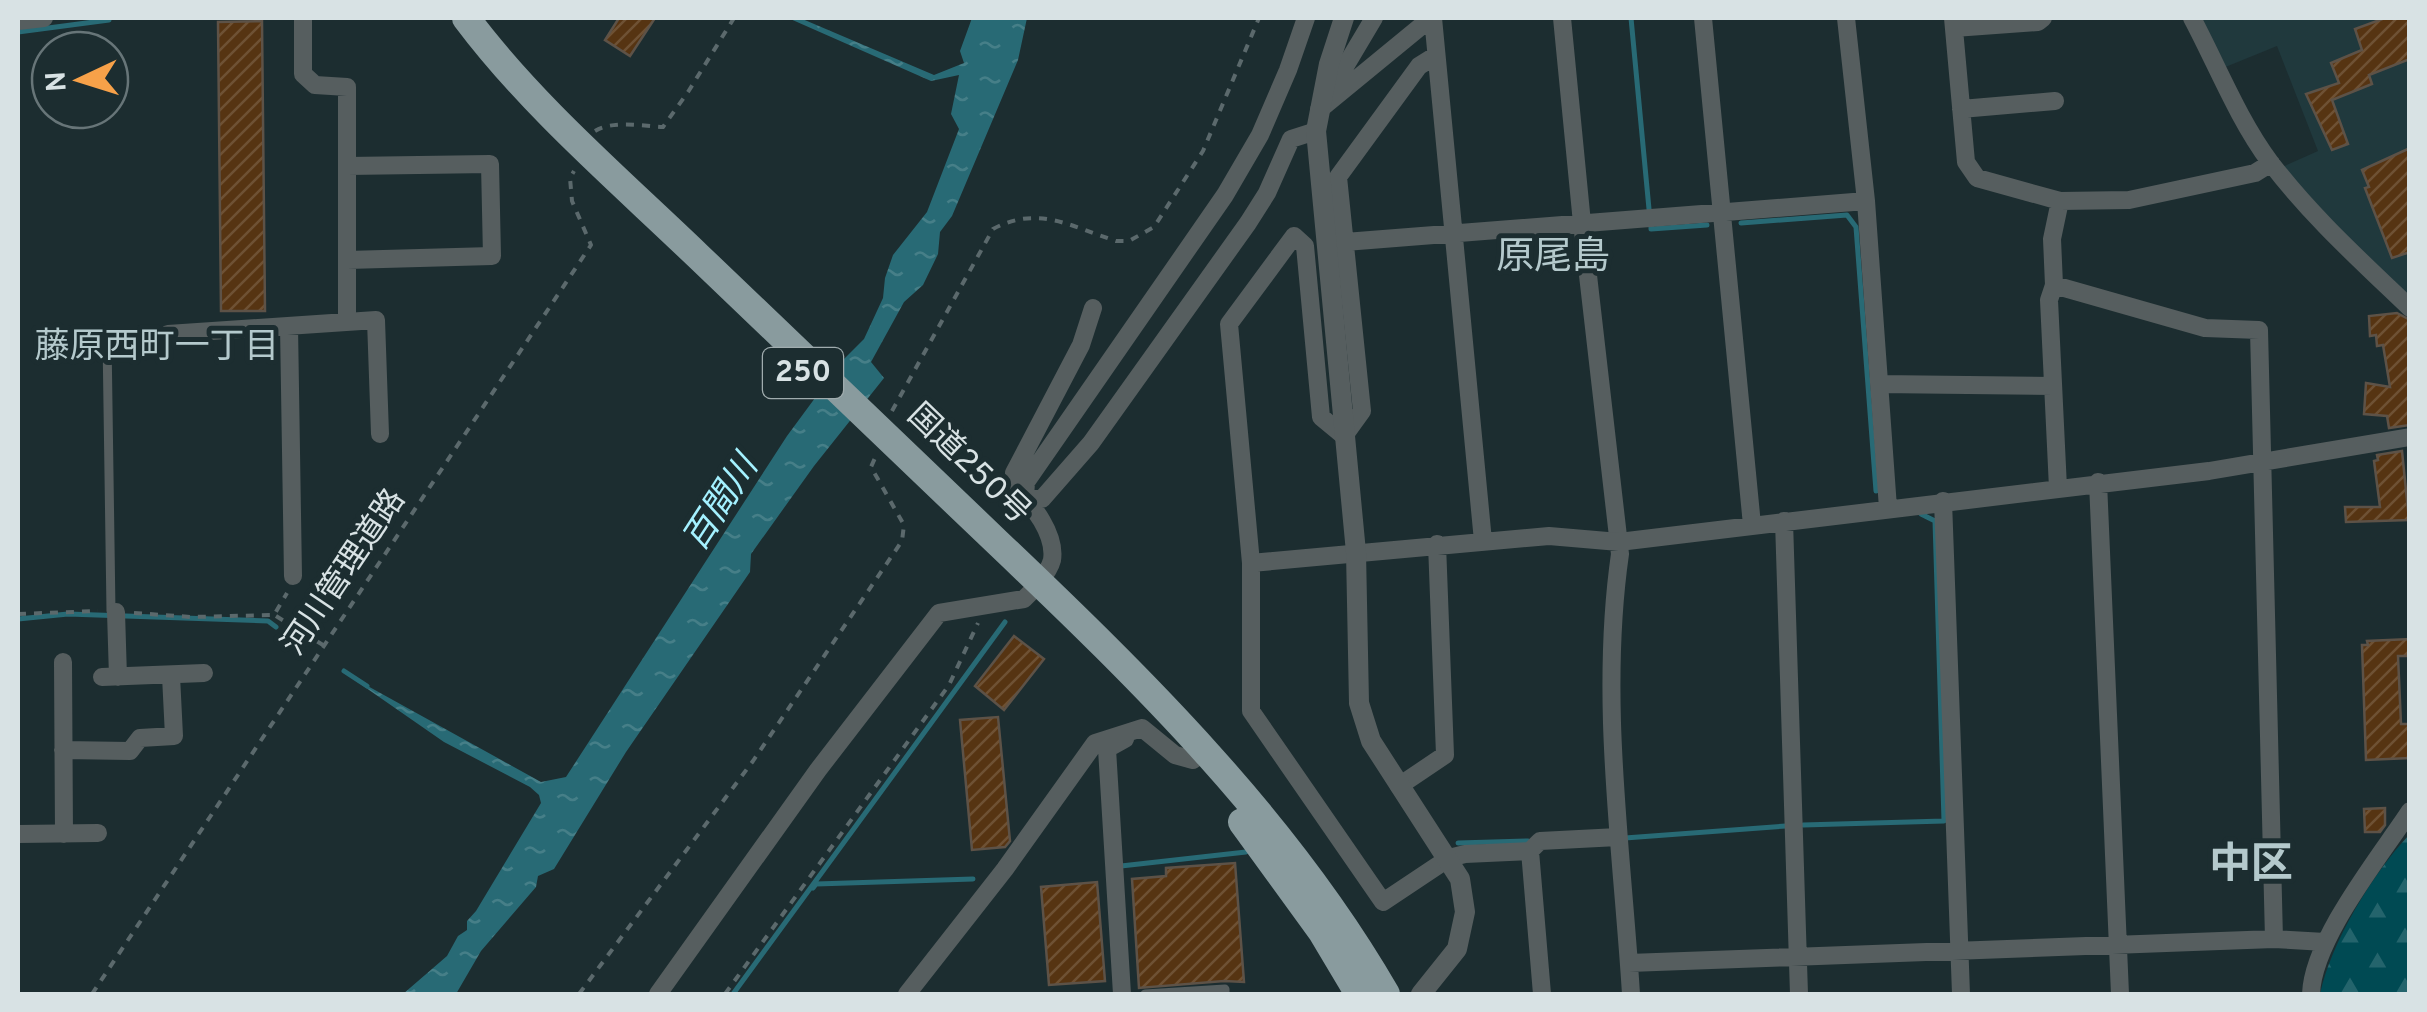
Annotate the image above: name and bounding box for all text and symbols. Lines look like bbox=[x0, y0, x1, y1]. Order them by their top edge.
north arrow bbox=[30, 30, 130, 130]
text: N bbox=[39, 70, 77, 93]
district label: 原尾島 bbox=[1496, 234, 1610, 283]
district label: 藤原西町一丁目 bbox=[34, 326, 280, 370]
road number: 250 bbox=[763, 348, 843, 398]
street label: 国道250号 bbox=[898, 396, 1038, 534]
water label: 百間川 bbox=[675, 445, 771, 560]
street label: 河川管理道路 bbox=[275, 482, 415, 664]
district label: 中区 bbox=[2209, 840, 2293, 893]

